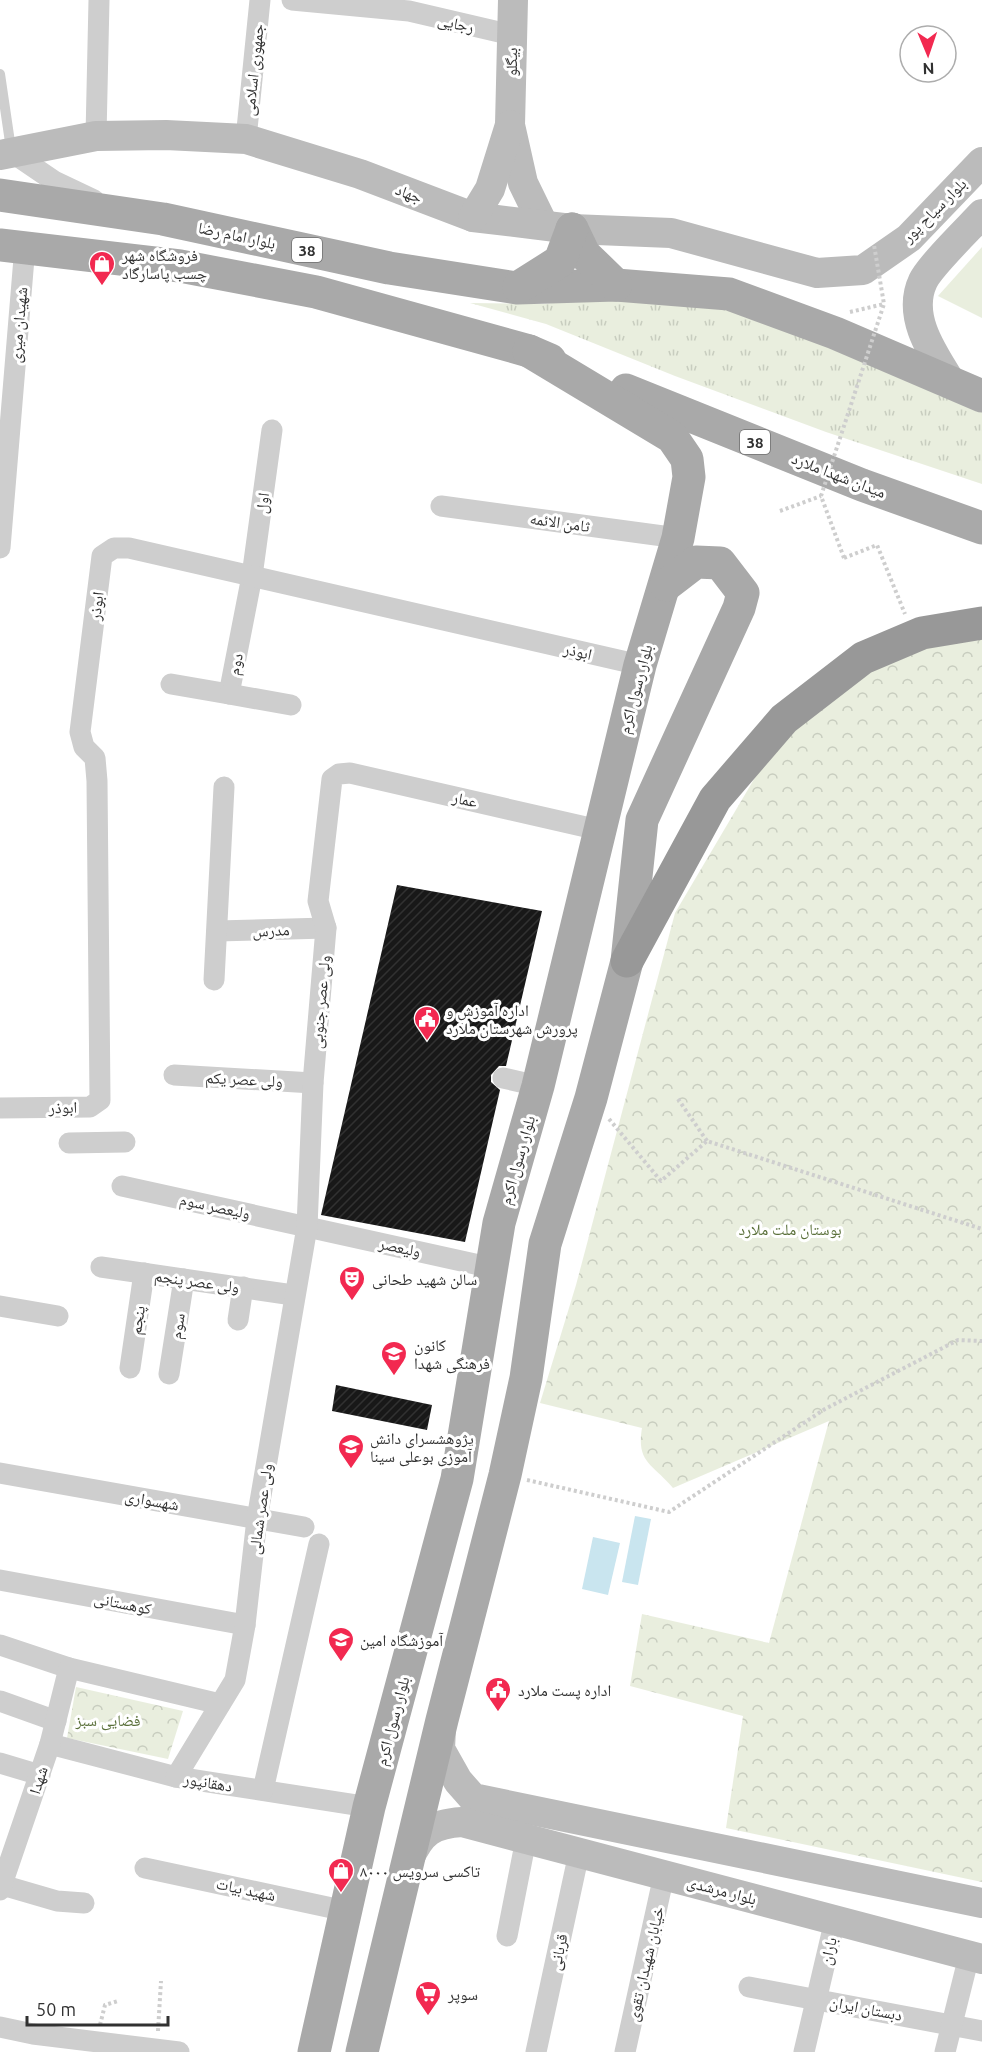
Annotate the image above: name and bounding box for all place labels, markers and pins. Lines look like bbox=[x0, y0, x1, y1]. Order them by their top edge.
place label: فروشگاه شهر چسب پاسارگاد bbox=[121, 246, 207, 283]
shop icon: فروشگاه شهر چسب پاسارگاد bbox=[87, 249, 117, 287]
place label: اداره آموزش و پرورش شهرستان ملارد bbox=[446, 1001, 578, 1039]
public building icon: اداره آموزش و پرورش شهرستان ملارد bbox=[412, 1004, 442, 1042]
theatre icon: سالن شهید طحانی bbox=[337, 1264, 367, 1302]
place label: سالن شهید طحانی bbox=[372, 1270, 477, 1290]
place label: کانون فرهنگی شهدا bbox=[414, 1336, 490, 1374]
school or university icon: کانون فرهنگی شهدا bbox=[379, 1339, 409, 1377]
place label: پژوهشسرای دانش آموزی بوعلی سینا bbox=[370, 1429, 474, 1467]
school or university icon: پژوهشسرای دانش آموزی بوعلی سینا bbox=[336, 1432, 366, 1470]
school or university icon: آموزشگاه امین bbox=[326, 1625, 356, 1663]
place label: آموزشگاه امین bbox=[360, 1631, 444, 1651]
public building icon: اداره پست ملارد bbox=[483, 1675, 513, 1713]
place label: اداره پست ملارد bbox=[518, 1681, 611, 1700]
shop icon: تاکسی سرویس ۸۰۰۰ bbox=[326, 1856, 356, 1894]
place label: تاکسی سرویس ۸۰۰۰ bbox=[360, 1862, 480, 1882]
supermarket icon: سوپر bbox=[413, 1979, 443, 2017]
place label: سوپر bbox=[447, 1985, 478, 2004]

